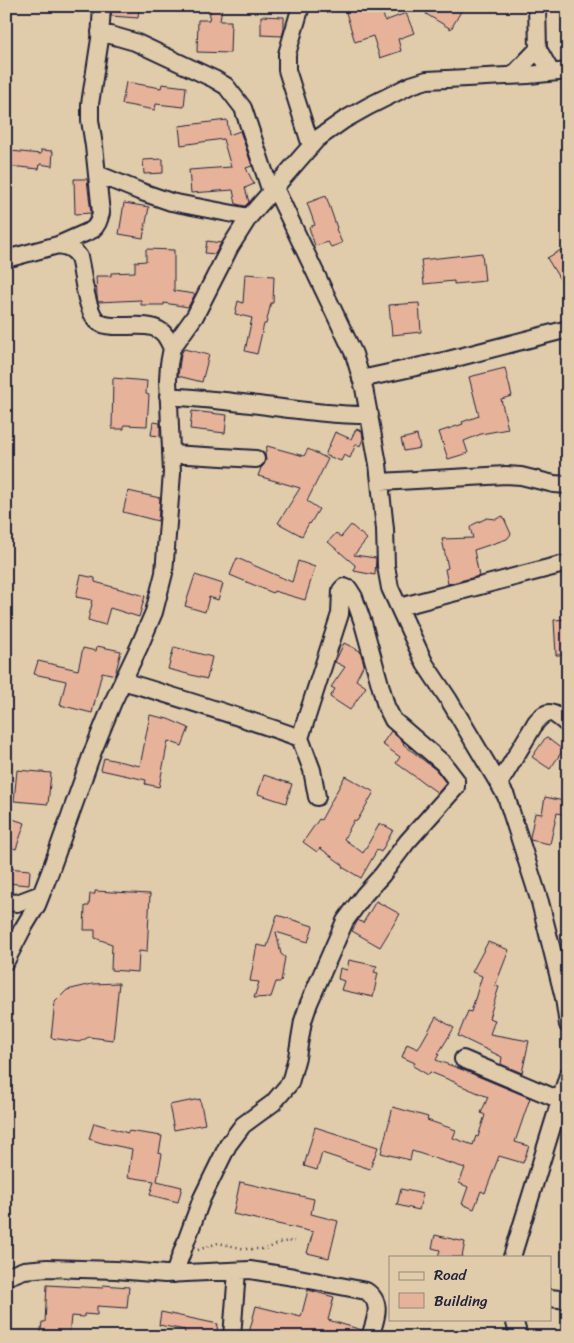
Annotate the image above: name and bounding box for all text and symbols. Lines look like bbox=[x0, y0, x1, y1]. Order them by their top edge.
legend bbox=[389, 1256, 552, 1320]
text: Road bbox=[434, 1262, 467, 1288]
text: Building bbox=[434, 1288, 488, 1314]

